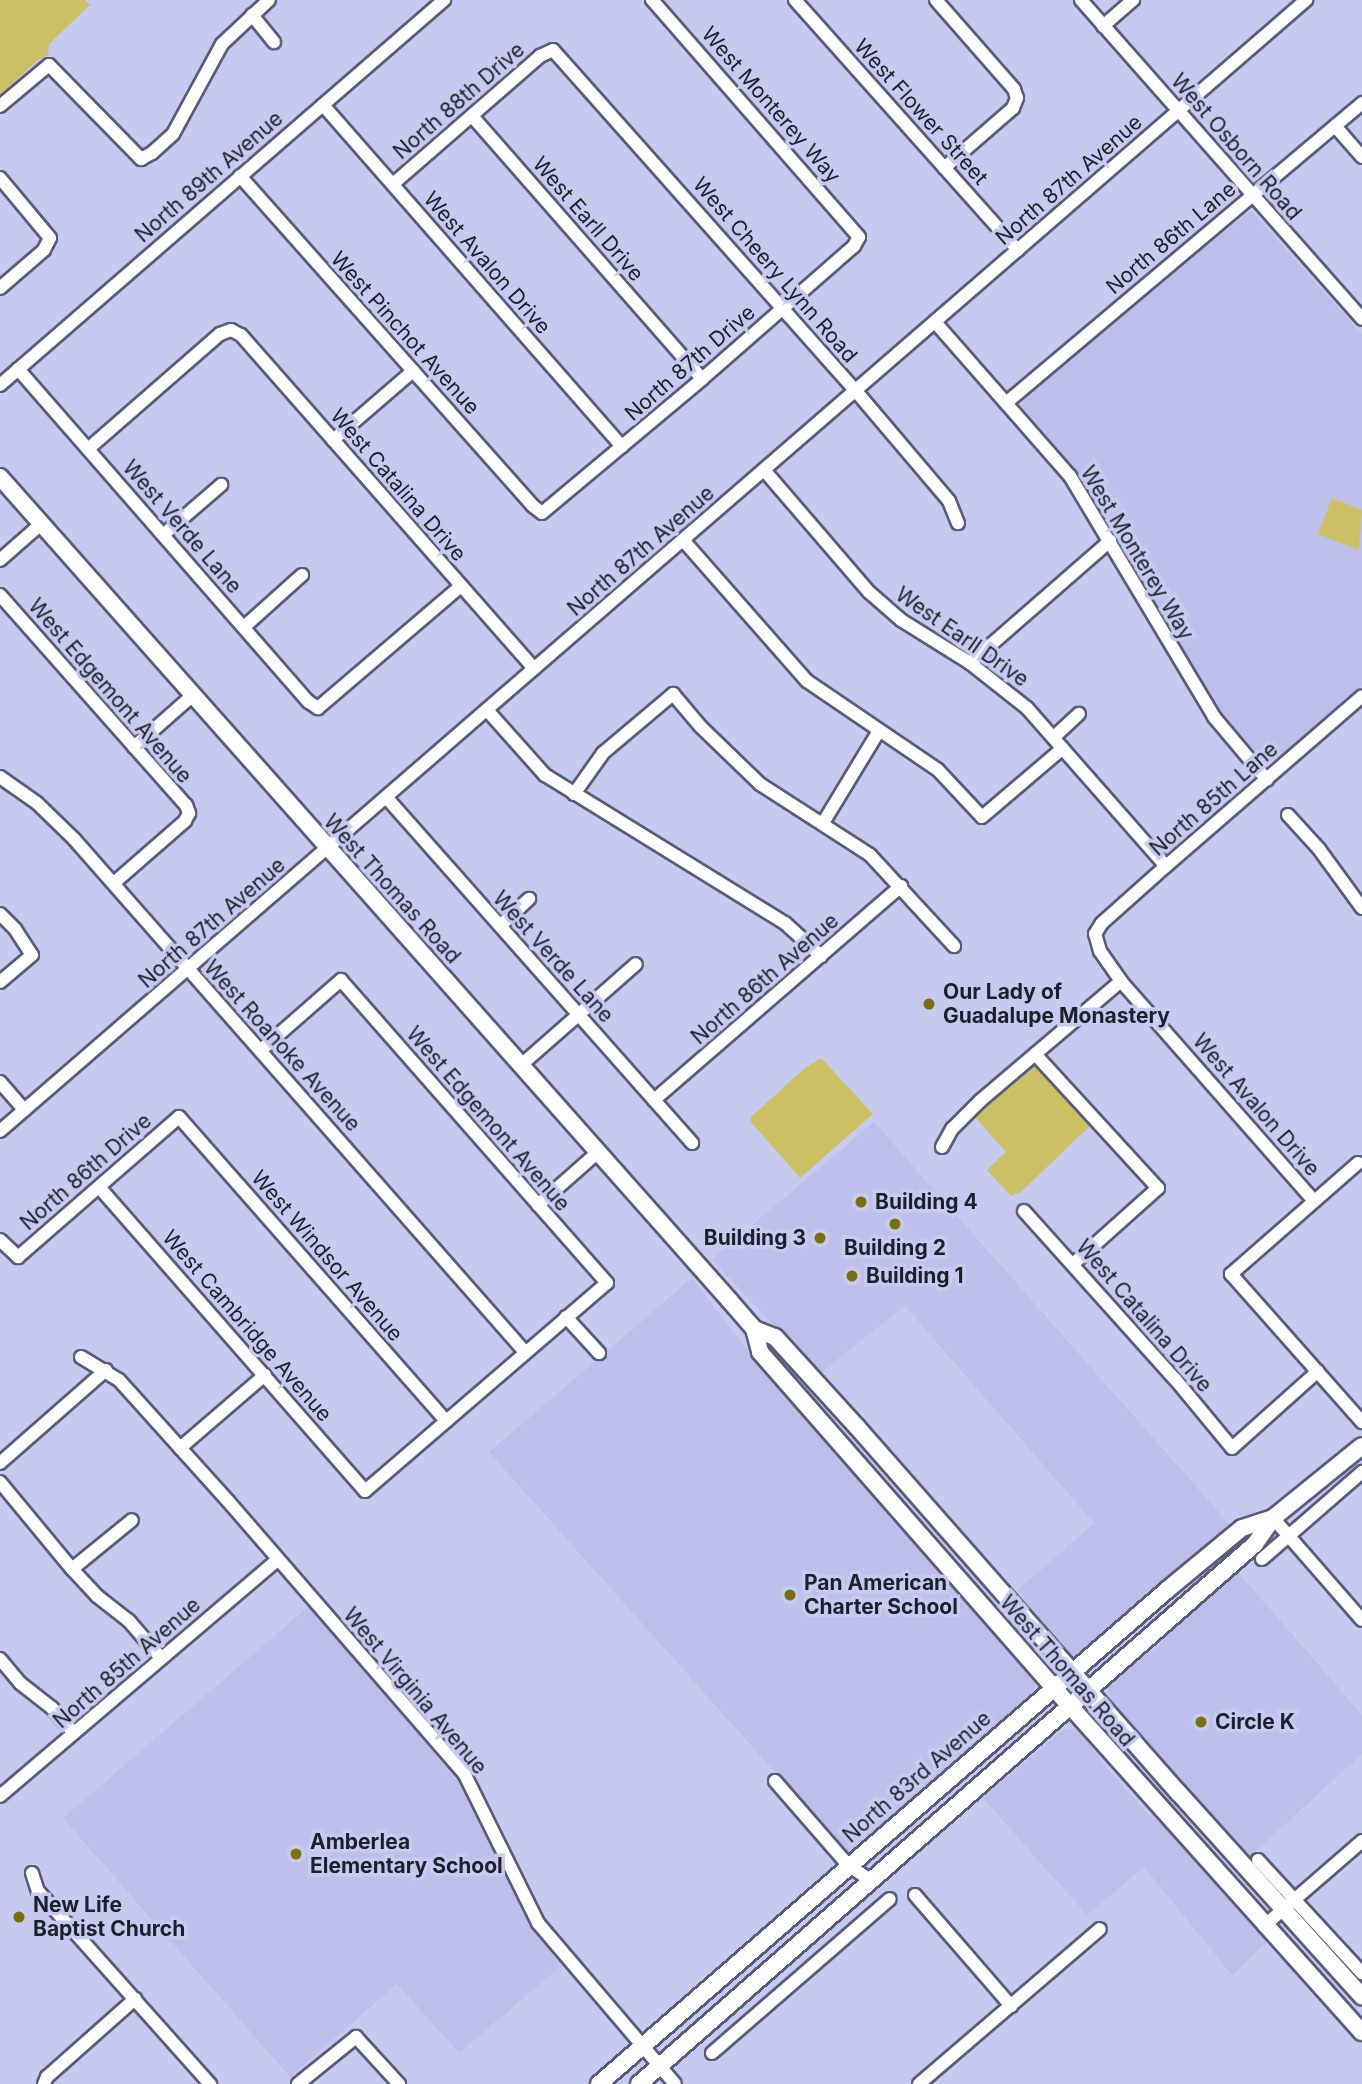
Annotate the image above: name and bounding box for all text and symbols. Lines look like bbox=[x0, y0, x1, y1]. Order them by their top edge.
street label: West Monterey Way bbox=[696, 22, 846, 188]
street label: West Flower Street bbox=[849, 34, 993, 190]
street label: North 88th Drive bbox=[388, 37, 530, 165]
street label: West Osborn Road bbox=[1166, 69, 1306, 225]
street label: North 89th Avenue bbox=[130, 106, 288, 248]
street label: North 87th Avenue bbox=[991, 110, 1147, 250]
street label: West Earll Drive bbox=[527, 152, 649, 286]
street label: West Cheery Lynn Road bbox=[688, 172, 862, 368]
street label: North 86th Lane bbox=[1101, 176, 1241, 300]
street label: West Avalon Drive bbox=[418, 187, 556, 339]
street label: West Pinchot Avenue bbox=[325, 246, 485, 420]
street label: North 87th Drive bbox=[620, 300, 760, 426]
street label: West Catalina Drive bbox=[325, 404, 471, 566]
street label: West Verde Lane bbox=[117, 455, 247, 599]
street label: West Monterey Way bbox=[1075, 461, 1199, 645]
street label: North 87th Avenue bbox=[563, 481, 719, 621]
street label: West Earll Drive bbox=[891, 582, 1033, 692]
street label: West Edgemont Avenue bbox=[23, 594, 197, 788]
street label: North 85th Lane bbox=[1145, 737, 1283, 861]
street label: West Thomas Road bbox=[318, 809, 466, 969]
street label: North 87th Avenue bbox=[134, 853, 290, 993]
street label: West Verde Lane bbox=[487, 886, 619, 1028]
street label: North 86th Avenue bbox=[686, 908, 844, 1050]
street label: West Roanoke Avenue bbox=[199, 955, 365, 1137]
place label: Our Lady of Guadalupe Monastery bbox=[943, 979, 1170, 1029]
marker: Our Lady of Guadalupe Monastery bbox=[921, 996, 937, 1012]
street label: West Edgemont Avenue bbox=[401, 1022, 575, 1216]
street label: West Avalon Drive bbox=[1187, 1029, 1325, 1181]
street label: North 86th Drive bbox=[15, 1108, 157, 1236]
street label: West Windsor Avenue bbox=[246, 1165, 408, 1347]
place label: Building 4 bbox=[875, 1189, 978, 1215]
marker: Building 4 bbox=[853, 1194, 869, 1210]
marker: Building 2 bbox=[887, 1216, 903, 1232]
street label: West Cambridge Avenue bbox=[157, 1225, 337, 1427]
place label: Building 3 bbox=[704, 1225, 806, 1251]
marker: Building 3 bbox=[812, 1230, 828, 1246]
place label: Building 2 bbox=[844, 1235, 946, 1261]
street label: West Catalina Drive bbox=[1071, 1235, 1217, 1397]
place label: Building 1 bbox=[866, 1263, 964, 1289]
marker: Building 1 bbox=[844, 1268, 860, 1284]
place label: Pan American Charter School bbox=[804, 1570, 958, 1620]
marker: Pan American Charter School bbox=[782, 1587, 798, 1603]
street label: West Thomas Road bbox=[994, 1590, 1140, 1752]
street label: North 85th Avenue bbox=[48, 1592, 206, 1734]
street label: West Virginia Avenue bbox=[338, 1603, 492, 1779]
street label: North 83rd Avenue bbox=[838, 1706, 996, 1848]
place label: Circle K bbox=[1215, 1709, 1295, 1735]
marker: Circle K bbox=[1193, 1714, 1209, 1730]
place label: Amberlea Elementary School bbox=[310, 1829, 503, 1879]
marker: Amberlea Elementary School bbox=[288, 1846, 304, 1862]
place label: New Life Baptist Church bbox=[33, 1892, 185, 1942]
marker: New Life Baptist Church bbox=[11, 1909, 27, 1925]

